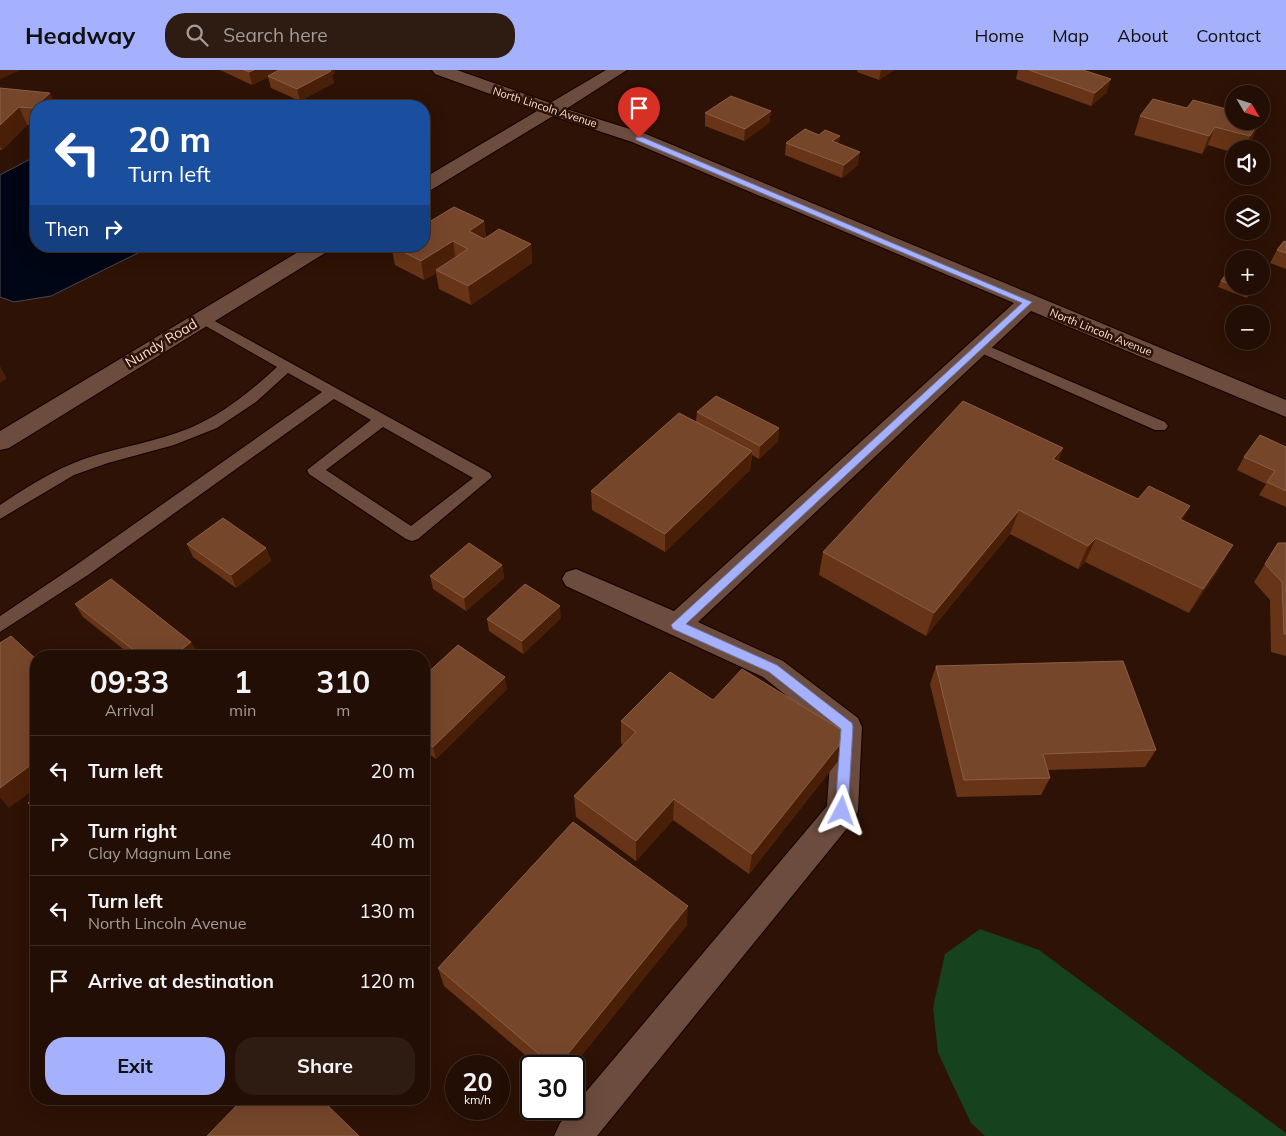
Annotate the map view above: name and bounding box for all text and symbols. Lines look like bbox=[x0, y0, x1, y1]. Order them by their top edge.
search box bbox=[165, 13, 515, 58]
text: Headway bbox=[25, 20, 135, 50]
icon: search bbox=[183, 21, 211, 49]
text: Search here bbox=[223, 23, 328, 47]
text: Home bbox=[974, 24, 1024, 47]
text: Map bbox=[1052, 24, 1089, 47]
text: About bbox=[1117, 24, 1168, 47]
text: Contact bbox=[1196, 24, 1261, 47]
street label: North Lincoln Avenue bbox=[491, 84, 599, 130]
north arrow bbox=[1225, 85, 1270, 130]
map controls bbox=[1225, 85, 1270, 350]
pin bbox=[618, 87, 660, 138]
icon: arrive bbox=[625, 94, 653, 122]
text: 20 m bbox=[128, 117, 211, 161]
icon: left bbox=[45, 120, 110, 185]
button: sound bbox=[1225, 140, 1270, 185]
text: Turn left bbox=[128, 160, 211, 188]
button: layers bbox=[1225, 195, 1270, 240]
icon: right bbox=[99, 215, 127, 243]
text: Then bbox=[45, 217, 89, 241]
button: + bbox=[1225, 250, 1270, 295]
street label: North Lincoln Avenue bbox=[1048, 305, 1154, 359]
button: − bbox=[1225, 305, 1270, 350]
street label: Nundy Road bbox=[122, 315, 200, 371]
text: 09:33 bbox=[90, 663, 169, 701]
text: 1 bbox=[234, 663, 252, 701]
text: 310 bbox=[316, 663, 370, 701]
text: Arrival bbox=[105, 700, 154, 720]
text: min bbox=[229, 700, 256, 720]
text: m bbox=[336, 700, 350, 720]
icon: left bbox=[45, 757, 73, 785]
text: Turn left bbox=[88, 759, 163, 783]
text: 20 m bbox=[371, 759, 415, 783]
position arrow bbox=[815, 784, 867, 836]
text: Turn right bbox=[88, 819, 177, 843]
icon: right bbox=[45, 827, 73, 855]
text: 40 m bbox=[371, 829, 415, 853]
text: Clay Magnum Lane bbox=[88, 843, 231, 863]
text: Turn left bbox=[88, 889, 163, 913]
icon: left bbox=[45, 897, 73, 925]
text: 130 m bbox=[359, 899, 415, 923]
text: North Lincoln Avenue bbox=[88, 913, 246, 933]
icon: arrive bbox=[45, 967, 73, 995]
text: Arrive at destination bbox=[88, 969, 274, 993]
text: 120 m bbox=[359, 969, 415, 993]
button: Exit bbox=[45, 1037, 225, 1095]
button: Share bbox=[235, 1037, 415, 1095]
speed limit sign: 30 bbox=[520, 1055, 585, 1120]
text: 20 bbox=[462, 1066, 493, 1097]
text: km/h bbox=[464, 1092, 491, 1107]

